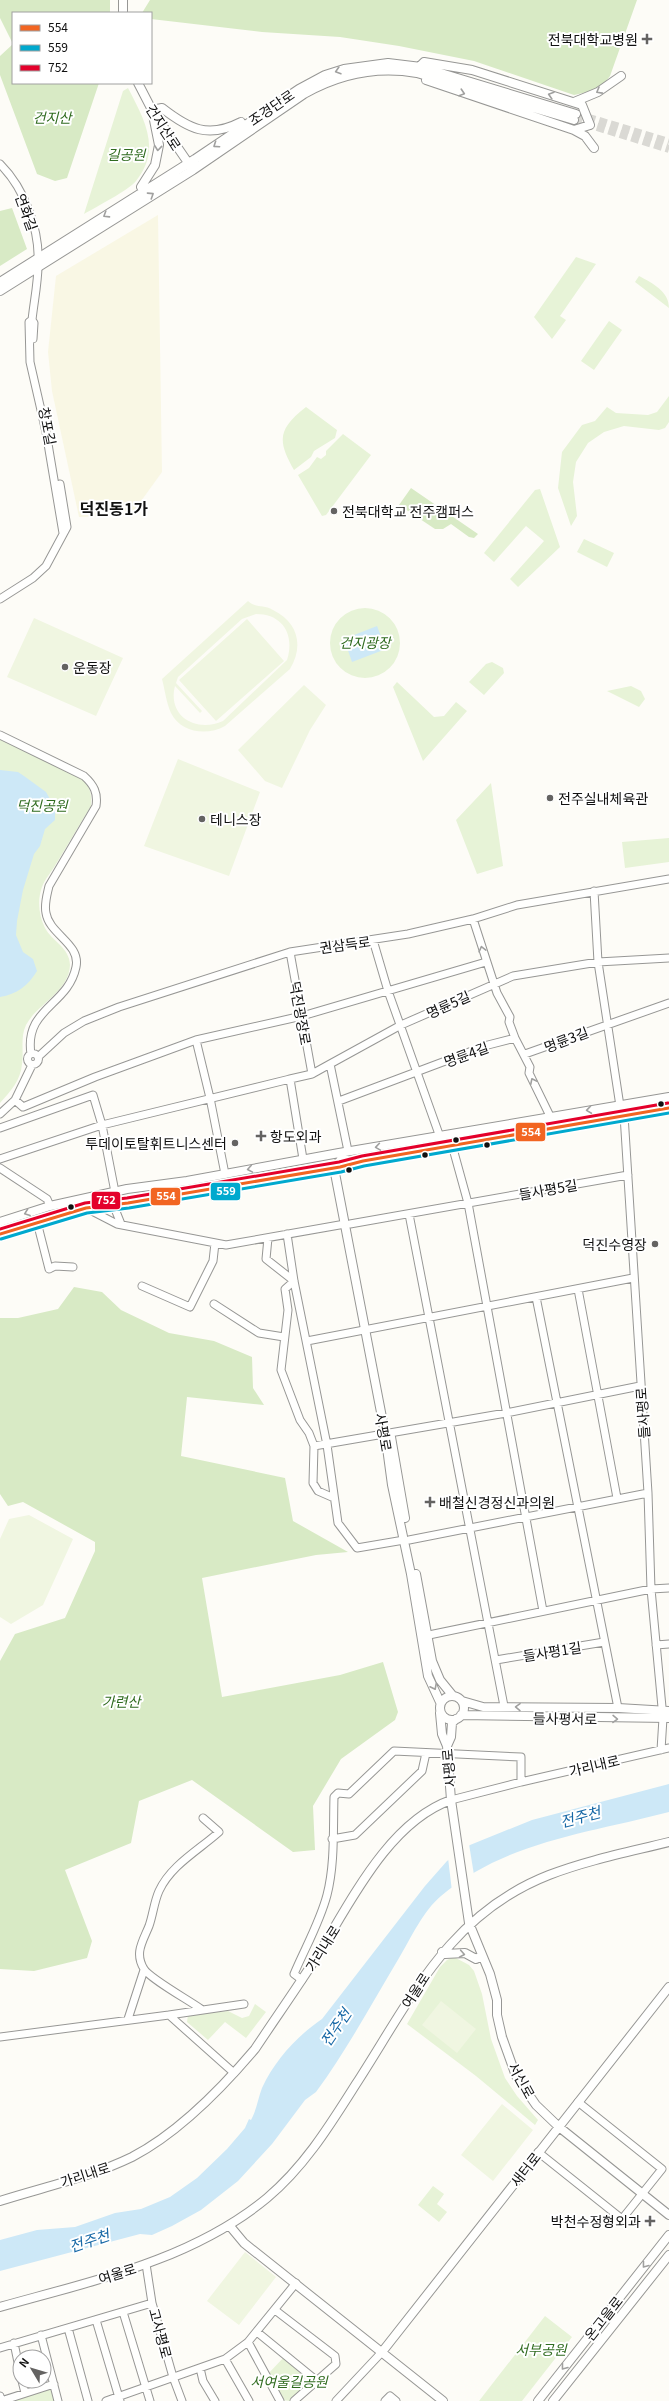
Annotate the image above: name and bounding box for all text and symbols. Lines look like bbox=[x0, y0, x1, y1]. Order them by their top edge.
legend bbox=[12, 12, 152, 84]
text: 554 bbox=[48, 18, 68, 35]
place label: 전북대학교병원 bbox=[548, 29, 638, 49]
marker: 전북대학교병원 bbox=[641, 33, 653, 45]
text: 559 bbox=[48, 38, 68, 55]
text: 752 bbox=[48, 58, 68, 75]
one-way arrow bbox=[335, 66, 342, 74]
street label: 조경단로 bbox=[244, 84, 298, 130]
one-way arrow bbox=[596, 86, 603, 94]
one-way arrow bbox=[458, 89, 465, 97]
one-way arrow bbox=[548, 91, 555, 100]
street label: 건지산로 bbox=[142, 100, 186, 154]
park label: 건지산 bbox=[33, 107, 73, 127]
one-way arrow bbox=[213, 140, 220, 147]
park label: 길공원 bbox=[107, 144, 146, 164]
one-way arrow bbox=[153, 145, 162, 151]
street label: 연화길 bbox=[11, 190, 43, 234]
one-way arrow bbox=[147, 192, 154, 200]
one-way arrow bbox=[103, 210, 110, 217]
street label: 창포길 bbox=[34, 405, 62, 447]
district label: 덕진동1가 bbox=[80, 496, 148, 520]
place label: 전북대학교 전주캠퍼스 bbox=[342, 501, 474, 521]
marker: 전북대학교 전주캠퍼스 bbox=[329, 506, 339, 516]
park label: 건지광장 bbox=[339, 632, 393, 652]
place label: 운동장 bbox=[73, 657, 112, 677]
marker: 운동장 bbox=[60, 662, 70, 672]
place label: 전주실내체육관 bbox=[558, 788, 648, 808]
marker: 전주실내체육관 bbox=[545, 793, 555, 803]
park label: 덕진공원 bbox=[16, 795, 69, 815]
place label: 테니스장 bbox=[210, 809, 262, 829]
marker: 테니스장 bbox=[197, 814, 207, 824]
street label: 권삼득로 bbox=[318, 930, 372, 957]
one-way arrow bbox=[479, 946, 487, 952]
street label: 덕진광장로 bbox=[286, 980, 316, 1047]
street label: 명륜5길 bbox=[423, 985, 473, 1023]
street label: 명륜3길 bbox=[541, 1021, 591, 1057]
street label: 명륜4길 bbox=[441, 1037, 491, 1071]
one-way arrow bbox=[530, 1077, 538, 1085]
unlabelled marker bbox=[656, 1099, 666, 1109]
one-way arrow bbox=[586, 1105, 592, 1114]
line badge: 554 bbox=[515, 1122, 546, 1142]
text: 554 bbox=[521, 1123, 541, 1139]
place label: 항도외과 bbox=[270, 1126, 322, 1146]
marker: 항도외과 bbox=[255, 1130, 267, 1142]
place label: 투데이토탈휘트니스센터 bbox=[85, 1133, 227, 1153]
unlabelled marker bbox=[451, 1135, 461, 1145]
marker: 투데이토탈휘트니스센터 bbox=[230, 1138, 240, 1148]
unlabelled marker bbox=[482, 1140, 492, 1150]
one-way arrow bbox=[375, 1142, 381, 1151]
unlabelled marker bbox=[420, 1150, 430, 1160]
one-way arrow bbox=[247, 1164, 253, 1173]
unlabelled marker bbox=[344, 1165, 354, 1175]
street label: 들사평5길 bbox=[517, 1174, 579, 1204]
line badge: 559 bbox=[210, 1182, 241, 1201]
text: 559 bbox=[216, 1182, 236, 1198]
line badge: 554 bbox=[150, 1187, 181, 1206]
text: 554 bbox=[156, 1187, 176, 1203]
line badge: 752 bbox=[91, 1191, 121, 1210]
text: 752 bbox=[96, 1191, 116, 1207]
unlabelled marker bbox=[66, 1202, 76, 1212]
one-way arrow bbox=[23, 1208, 30, 1216]
place label: 덕진수영장 bbox=[583, 1234, 647, 1254]
marker: 덕진수영장 bbox=[650, 1239, 660, 1249]
street label: 들사평로 bbox=[630, 1386, 654, 1439]
street label: 사평로 bbox=[371, 1411, 397, 1453]
place label: 배철신경정신과의원 bbox=[439, 1492, 555, 1512]
marker: 배철신경정신과의원 bbox=[424, 1496, 436, 1508]
street label: 들사평1길 bbox=[521, 1636, 583, 1666]
one-way arrow bbox=[429, 1683, 436, 1691]
park label: 가련산 bbox=[102, 1691, 142, 1711]
one-way arrow bbox=[515, 1703, 521, 1711]
street label: 들사평서로 bbox=[533, 1707, 597, 1729]
one-way arrow bbox=[612, 1715, 618, 1723]
street label: 사평로 bbox=[436, 1748, 460, 1788]
street label: 가리내로 bbox=[567, 1749, 621, 1781]
water label: 전주천 bbox=[557, 1800, 605, 1832]
street label: 가리내로 bbox=[300, 1921, 344, 1975]
one-way arrow bbox=[459, 1949, 465, 1958]
street label: 여울로 bbox=[396, 1968, 434, 2012]
water label: 전주천 bbox=[315, 2002, 357, 2050]
street label: 서신로 bbox=[504, 2058, 540, 2102]
street label: 새터로 bbox=[505, 2148, 545, 2190]
street label: 가리내로 bbox=[57, 2156, 113, 2191]
place label: 박천수정형외과 bbox=[551, 2211, 641, 2231]
marker: 박천수정형외과 bbox=[644, 2215, 656, 2227]
water label: 전주천 bbox=[66, 2223, 114, 2256]
street label: 여울로 bbox=[96, 2258, 139, 2288]
one-way arrow bbox=[643, 2261, 650, 2268]
street label: 온고을로 bbox=[579, 2291, 627, 2344]
street label: 고사평로 bbox=[145, 2306, 177, 2361]
park label: 서부공원 bbox=[515, 2339, 568, 2359]
north arrow bbox=[12, 2349, 52, 2389]
text: N bbox=[14, 2354, 32, 2370]
one-way arrow bbox=[562, 2363, 569, 2370]
park label: 서여울길공원 bbox=[250, 2371, 329, 2391]

